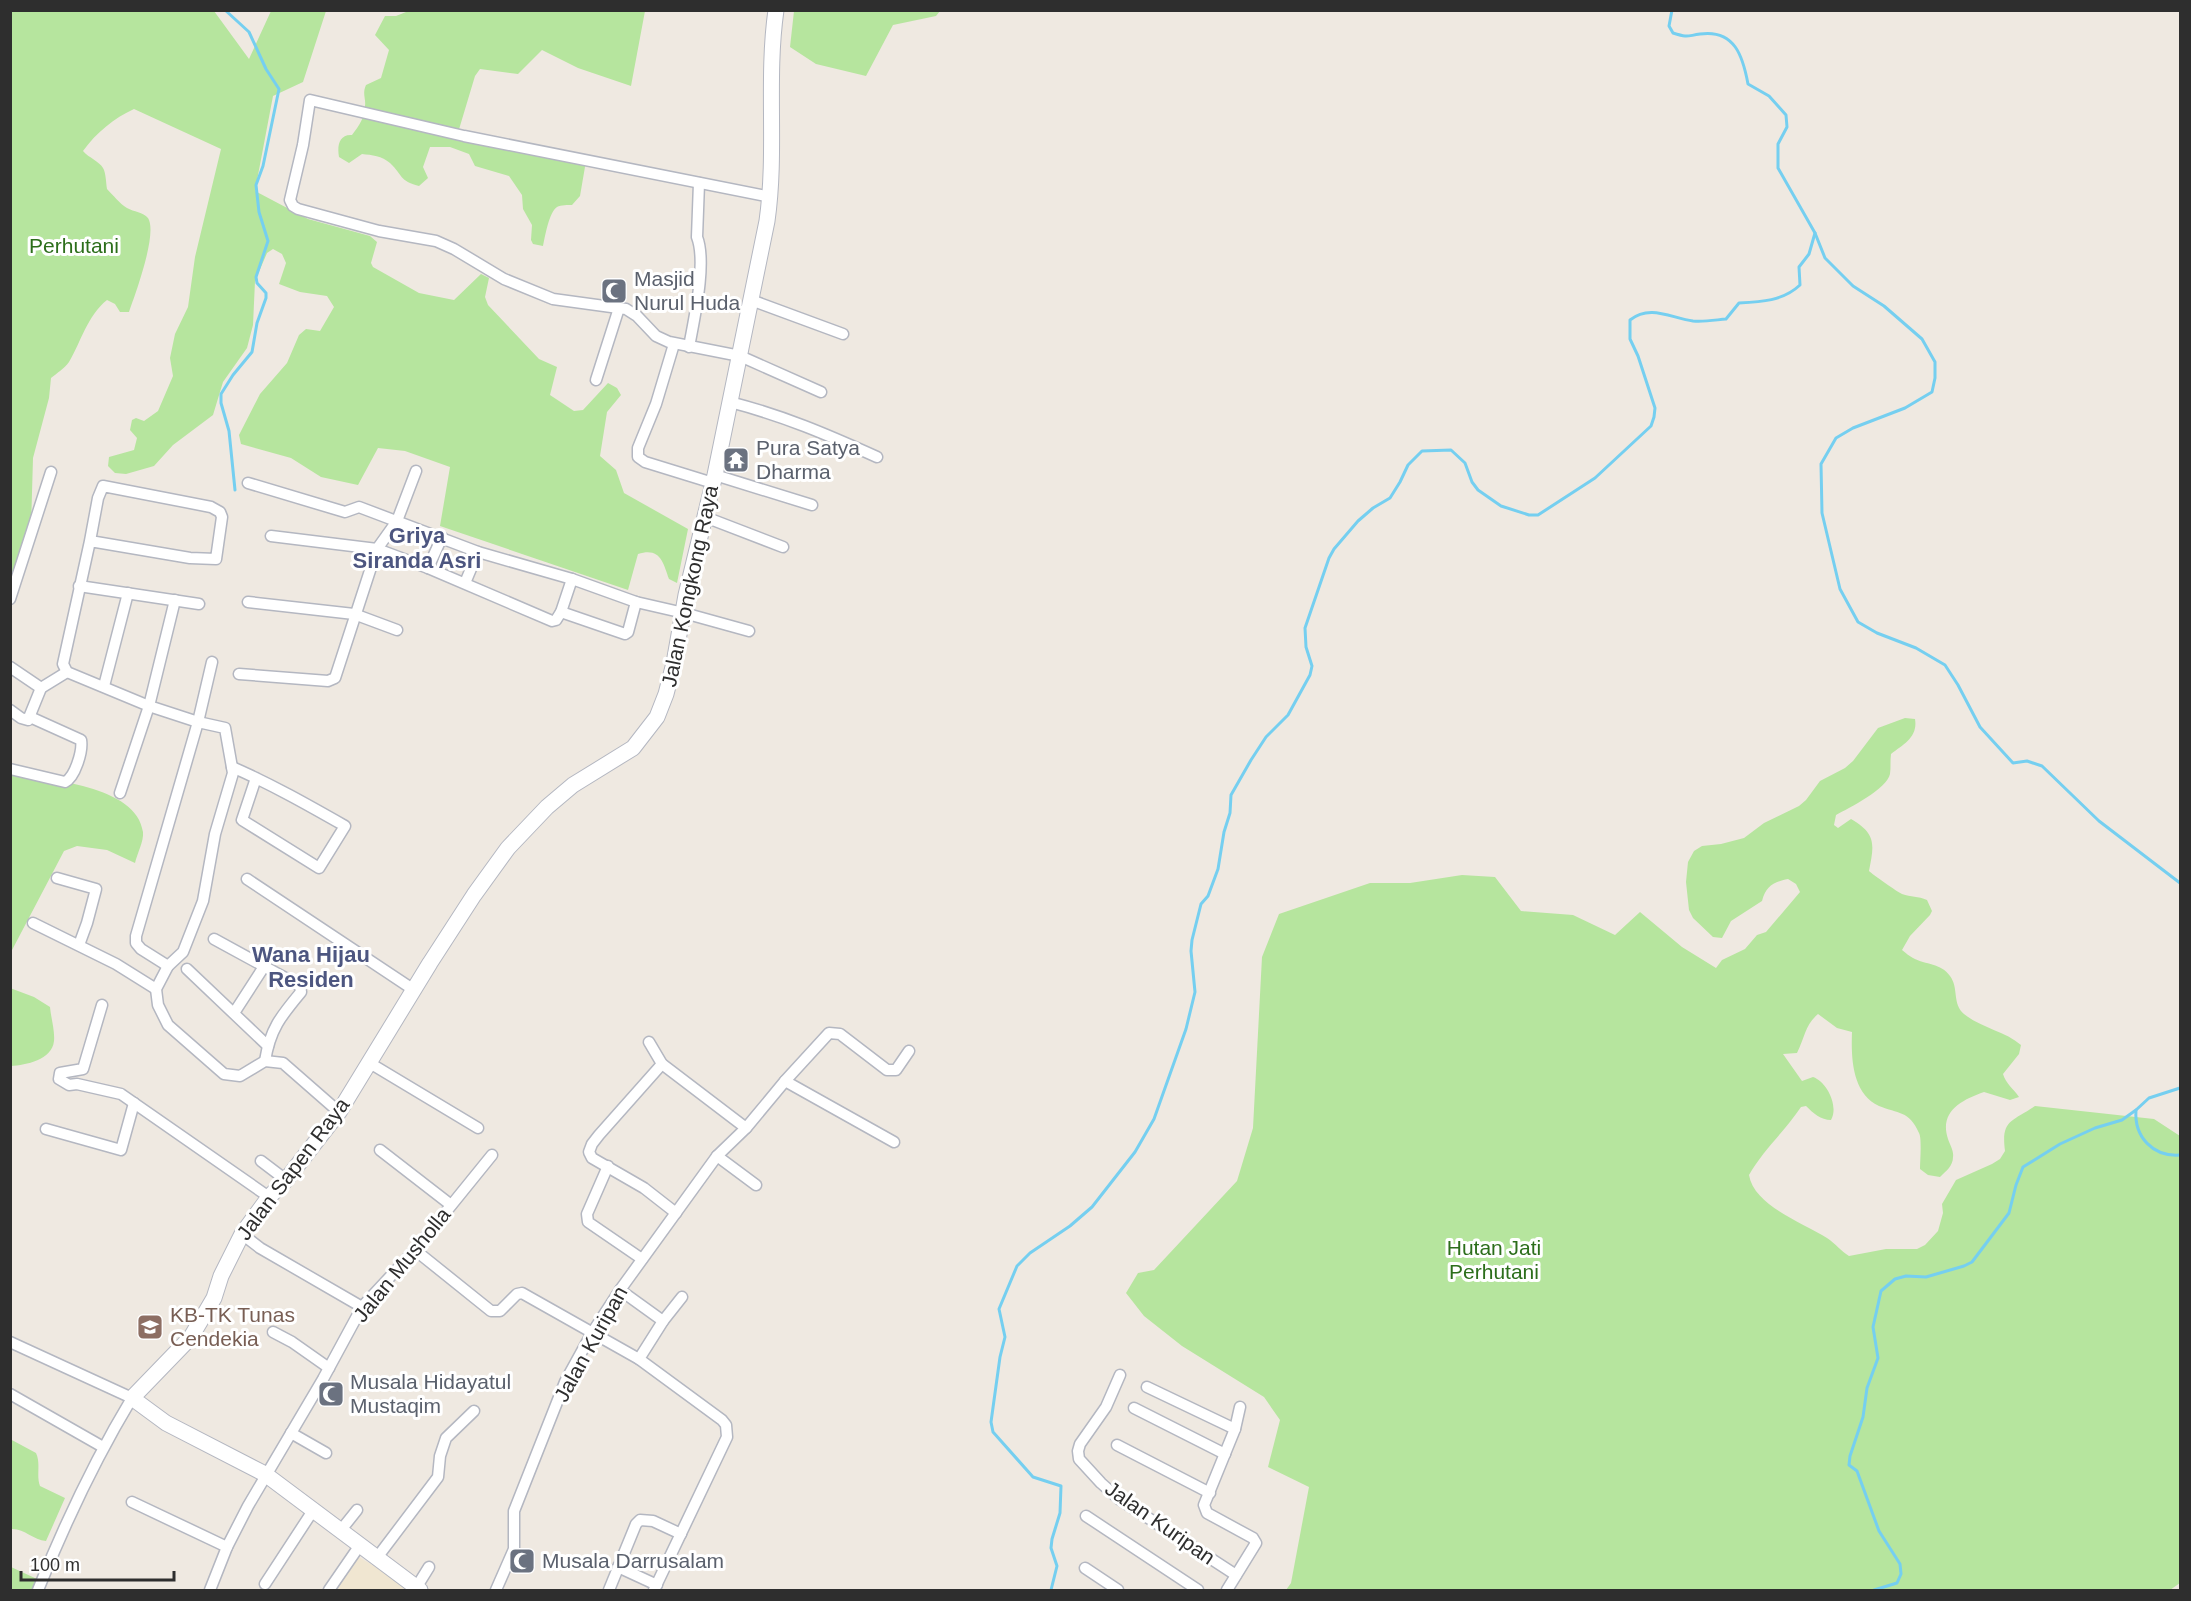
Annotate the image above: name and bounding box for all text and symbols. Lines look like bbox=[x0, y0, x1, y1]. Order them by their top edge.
park label: Perhutani bbox=[29, 234, 119, 257]
place label: Masjid Nurul Huda bbox=[634, 267, 741, 314]
mosque icon: Masjid Nurul Huda bbox=[599, 276, 629, 306]
place label: Pura Satya Dharma bbox=[756, 436, 860, 483]
temple icon: Pura Satya Dharma bbox=[721, 445, 751, 475]
street label: Jalan Kongkong Raya bbox=[657, 483, 722, 689]
district label: Griya Siranda Asri bbox=[353, 523, 481, 573]
district label: Wana Hijau Residen bbox=[252, 942, 370, 992]
street label: Jalan Sapen Raya bbox=[232, 1093, 354, 1244]
street label: Jalan Musholla bbox=[349, 1203, 455, 1326]
park label: Hutan Jati Perhutani bbox=[1447, 1236, 1541, 1283]
street label: Jalan Kuripan bbox=[549, 1282, 632, 1405]
place label: KB-TK Tunas Cendekia bbox=[170, 1303, 295, 1350]
school or university icon: KB-TK Tunas Cendekia bbox=[135, 1312, 165, 1342]
place label: Musala Hidayatul Mustaqim bbox=[350, 1370, 511, 1417]
mosque icon: Musala Hidayatul Mustaqim bbox=[316, 1379, 346, 1409]
street label: Jalan Kuripan bbox=[1101, 1476, 1219, 1569]
scale bar bbox=[21, 1544, 174, 1582]
mosque icon: Musala Darrusalam bbox=[507, 1546, 537, 1576]
place label: Musala Darrusalam bbox=[542, 1549, 724, 1572]
text: 100 m bbox=[30, 1555, 80, 1575]

